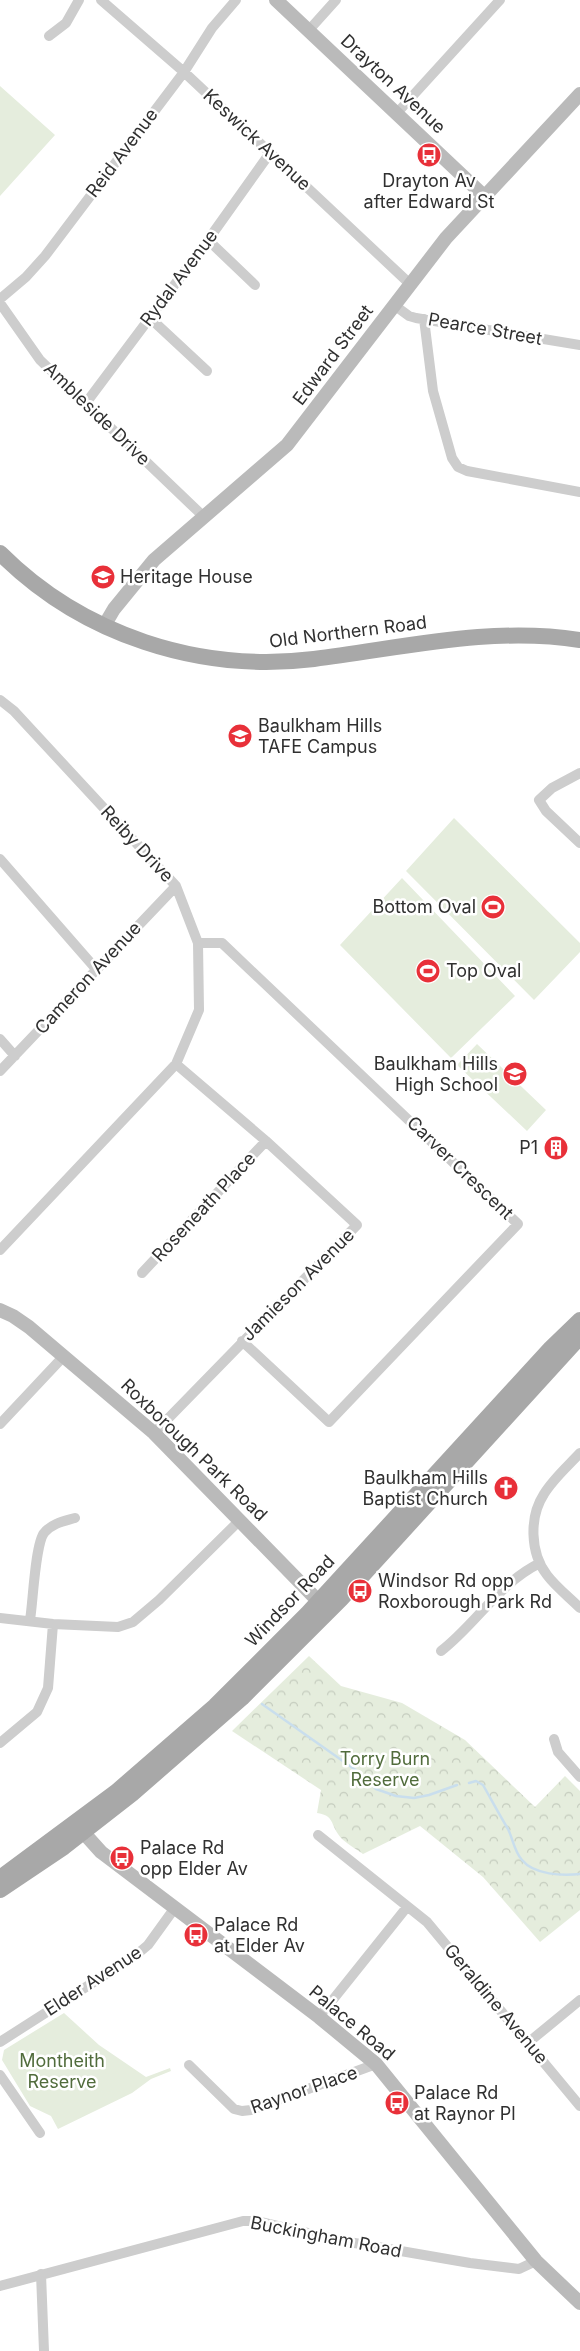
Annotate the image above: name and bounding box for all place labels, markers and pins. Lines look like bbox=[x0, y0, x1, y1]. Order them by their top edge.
bus stop icon: Drayton Av after Edward St bbox=[416, 142, 442, 168]
place label: Drayton Av after Edward St bbox=[364, 170, 495, 212]
school or university icon: Heritage House bbox=[90, 564, 116, 590]
place label: Heritage House bbox=[120, 566, 253, 587]
place label: Baulkham Hills TAFE Campus bbox=[258, 715, 382, 757]
school or university icon: Baulkham Hills TAFE Campus bbox=[227, 723, 253, 749]
sports icon: Bottom Oval bbox=[480, 894, 506, 920]
place label: Bottom Oval bbox=[372, 896, 476, 917]
sports icon: Top Oval bbox=[415, 958, 441, 984]
place label: Top Oval bbox=[446, 960, 521, 981]
place label: Baulkham Hills High School bbox=[374, 1053, 498, 1095]
school or university icon: Baulkham Hills High School bbox=[502, 1061, 528, 1087]
building icon: P1 bbox=[543, 1135, 569, 1161]
place label: P1 bbox=[519, 1137, 538, 1158]
place label: Baulkham Hills Baptist Church bbox=[363, 1467, 488, 1509]
church icon: Baulkham Hills Baptist Church bbox=[493, 1475, 519, 1501]
place label: Windsor Rd opp Roxborough Park Rd bbox=[378, 1570, 552, 1612]
bus stop icon: Windsor Rd opp Roxborough Park Rd bbox=[347, 1578, 373, 1604]
place label: Palace Rd opp Elder Av bbox=[140, 1837, 248, 1879]
bus stop icon: Palace Rd opp Elder Av bbox=[109, 1845, 135, 1871]
place label: Palace Rd at Elder Av bbox=[214, 1914, 305, 1956]
bus stop icon: Palace Rd at Elder Av bbox=[183, 1922, 209, 1948]
place label: Palace Rd at Raynor Pl bbox=[414, 2082, 516, 2124]
bus stop icon: Palace Rd at Raynor Pl bbox=[384, 2090, 410, 2116]

